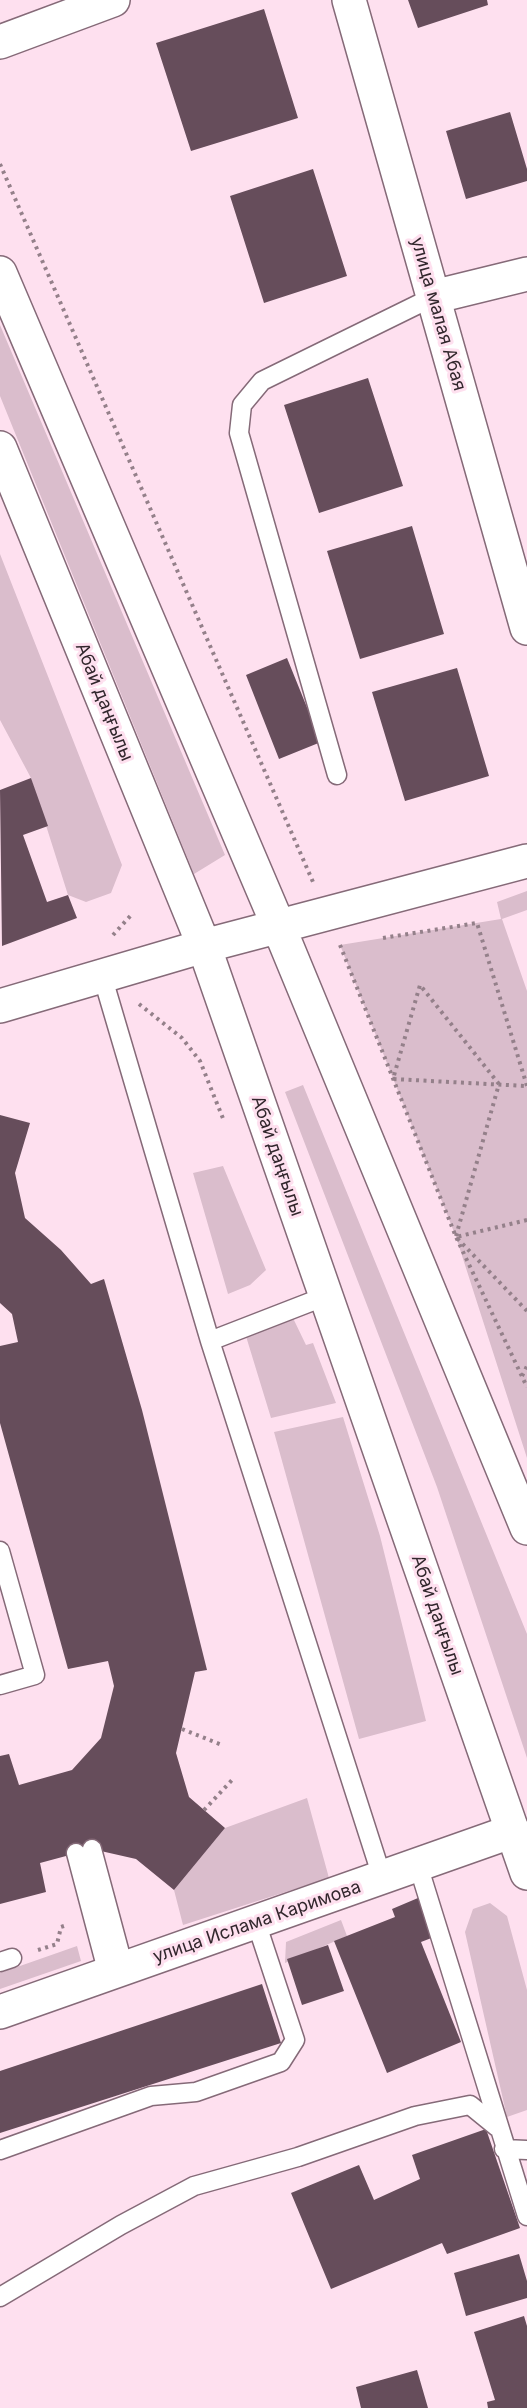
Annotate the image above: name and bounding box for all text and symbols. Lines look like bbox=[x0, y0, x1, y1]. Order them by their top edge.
street label: улица малая Абая bbox=[406, 235, 470, 393]
street label: Абай даңғылы bbox=[70, 640, 138, 764]
street label: Абай даңғылы bbox=[246, 1093, 308, 1219]
street label: Абай даңғылы bbox=[406, 1552, 468, 1678]
street label: улица Ислама Каримова bbox=[150, 1876, 364, 1968]

